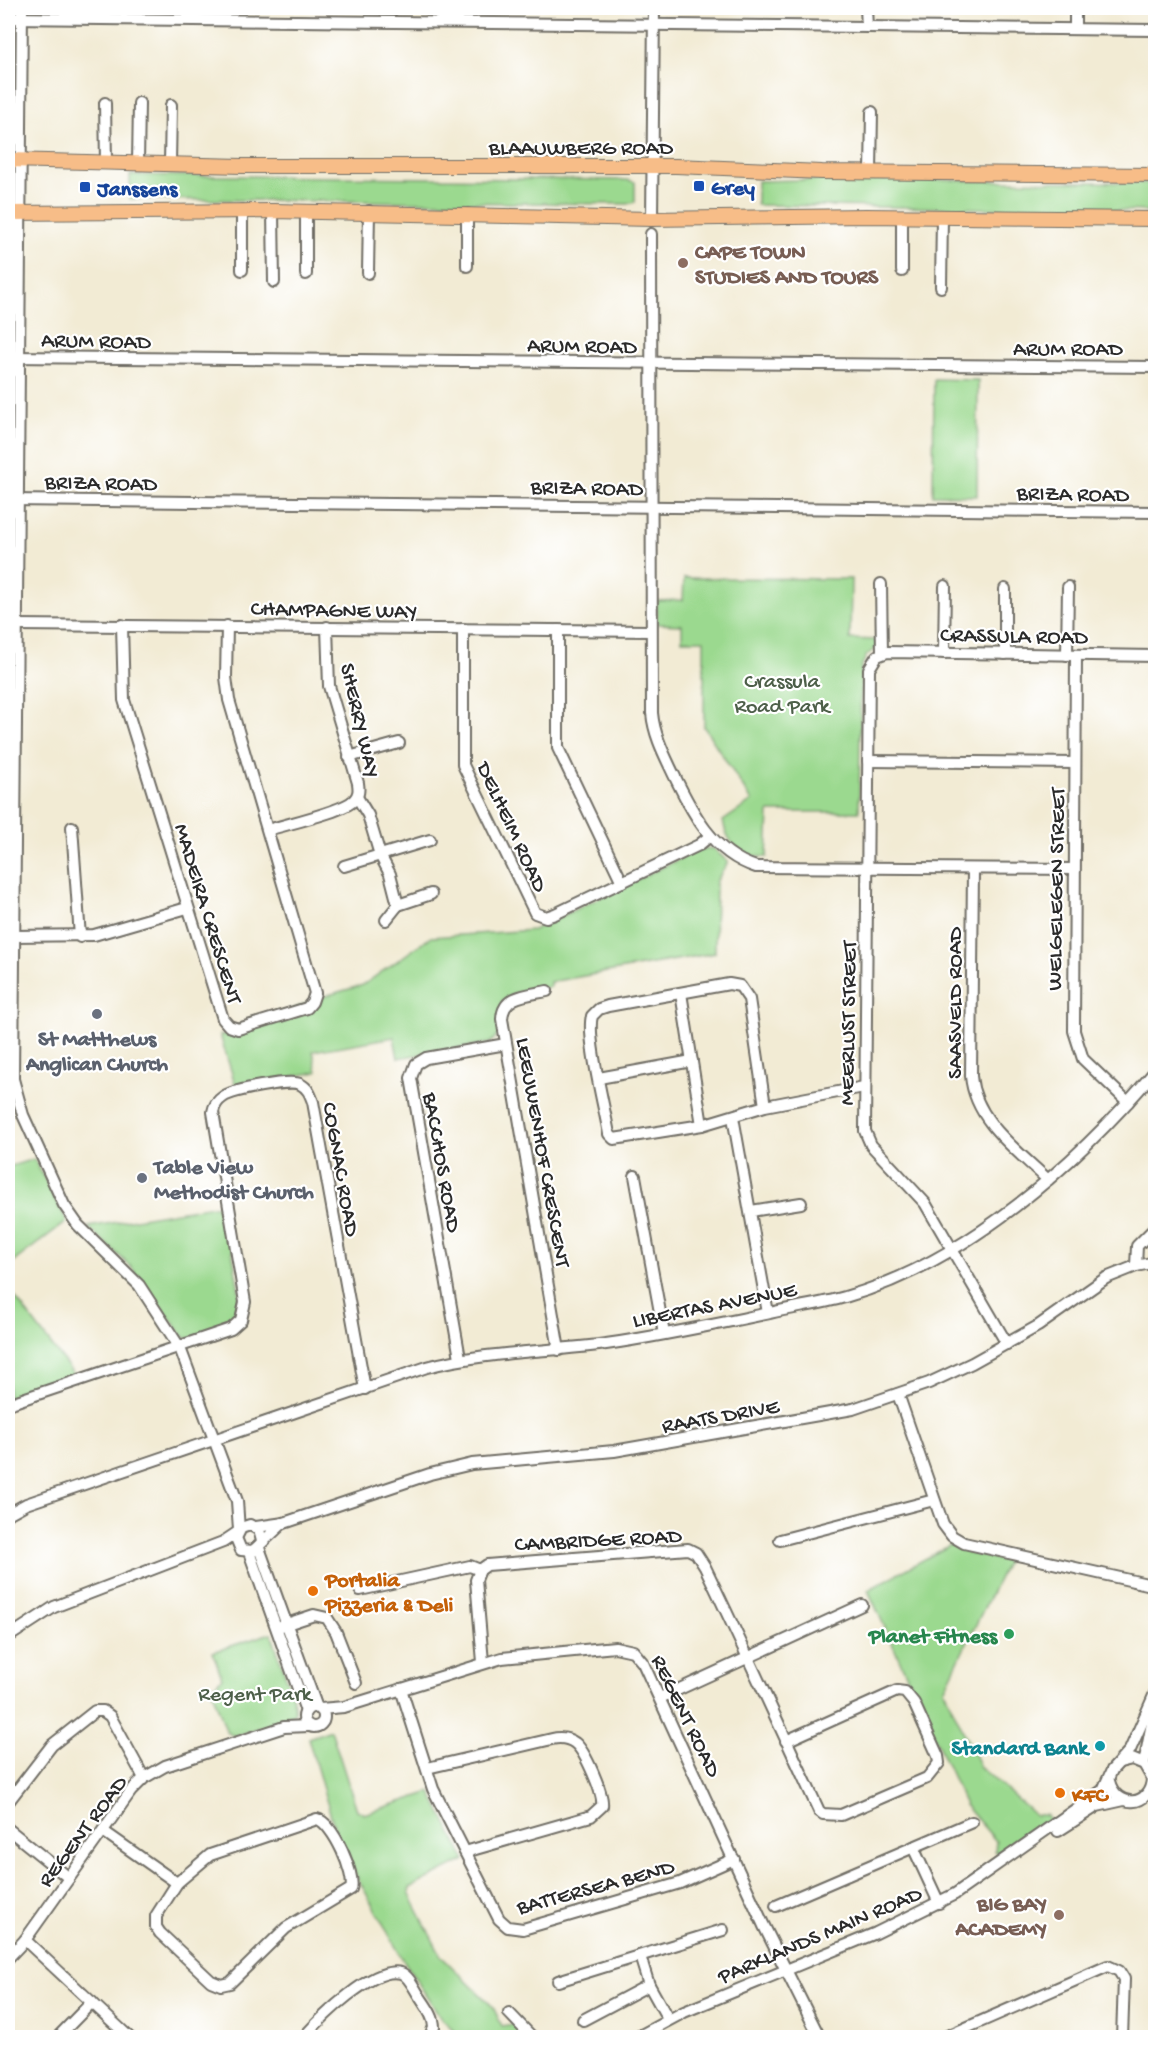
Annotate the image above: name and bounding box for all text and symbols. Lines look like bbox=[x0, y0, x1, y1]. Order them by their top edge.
street label: BLAAUWBERG ROAD bbox=[488, 137, 674, 163]
place label: Grey bbox=[711, 177, 755, 203]
place label: Janssens bbox=[96, 178, 179, 204]
marker: Grey bbox=[692, 179, 706, 193]
marker: Janssens bbox=[78, 180, 92, 194]
place label: CAPE TOWN STUDIES AND TOURS bbox=[694, 241, 879, 292]
marker: CAPE TOWN STUDIES AND TOURS bbox=[676, 256, 690, 270]
street label: ARUM ROAD bbox=[41, 329, 152, 357]
street label: ARUM ROAD bbox=[527, 334, 638, 362]
street label: ARUM ROAD bbox=[1013, 338, 1124, 364]
street label: BRIZA ROAD bbox=[43, 471, 158, 499]
street label: BRIZA ROAD bbox=[529, 476, 644, 504]
street label: BRIZA ROAD bbox=[1015, 482, 1130, 510]
street label: CHAMPAGNE WAY bbox=[250, 598, 418, 626]
street label: CRASSULA ROAD bbox=[940, 624, 1089, 652]
street label: SHERRY WAY bbox=[332, 661, 384, 781]
park label: Crassula Road Park bbox=[734, 670, 832, 721]
street label: DELHEIM ROAD bbox=[468, 757, 552, 897]
street label: WELGELEGEN STREET bbox=[1043, 786, 1073, 991]
street label: MADEIRA CRESCENT bbox=[166, 821, 246, 1009]
street label: SAASVELD ROAD bbox=[944, 926, 970, 1079]
street label: MEERLUST STREET bbox=[836, 939, 864, 1106]
marker: St Matthews Anglican Church bbox=[90, 1007, 104, 1021]
place label: St Matthews Anglican Church bbox=[25, 1028, 168, 1079]
street label: LEEUWENHOF CRESCENT bbox=[508, 1036, 574, 1271]
street label: BACCHOS ROAD bbox=[415, 1090, 465, 1235]
street label: COGNAC ROAD bbox=[314, 1101, 364, 1239]
place label: Table View Methodist Church bbox=[152, 1156, 314, 1207]
marker: Table View Methodist Church bbox=[135, 1171, 149, 1185]
street label: LIBERTAS AVENUE bbox=[631, 1278, 800, 1336]
street label: RAATS DRIVE bbox=[660, 1395, 783, 1441]
street label: CAMBRIDGE ROAD bbox=[514, 1525, 683, 1559]
place label: Portalia Pizzeria & Deli bbox=[324, 1569, 454, 1620]
marker: Portalia Pizzeria & Deli bbox=[306, 1584, 320, 1598]
place label: Planet Fitness bbox=[868, 1625, 999, 1651]
marker: Planet Fitness bbox=[1002, 1627, 1016, 1641]
street label: REGENT ROAD bbox=[644, 1651, 726, 1783]
park label: Regent Park bbox=[198, 1683, 314, 1709]
place label: Standard Bank bbox=[951, 1737, 1090, 1763]
marker: Standard Bank bbox=[1093, 1739, 1107, 1753]
street label: REGENT ROAD bbox=[34, 1771, 135, 1893]
place label: KFC bbox=[1071, 1784, 1109, 1810]
marker: KFC bbox=[1053, 1786, 1067, 1800]
street label: BATTERSEA BEND bbox=[513, 1855, 678, 1923]
street label: PARKLANDS MAIN ROAD bbox=[714, 1882, 927, 1992]
place label: BIG BAY ACADEMY bbox=[955, 1893, 1047, 1944]
marker: BIG BAY ACADEMY bbox=[1052, 1908, 1066, 1922]

